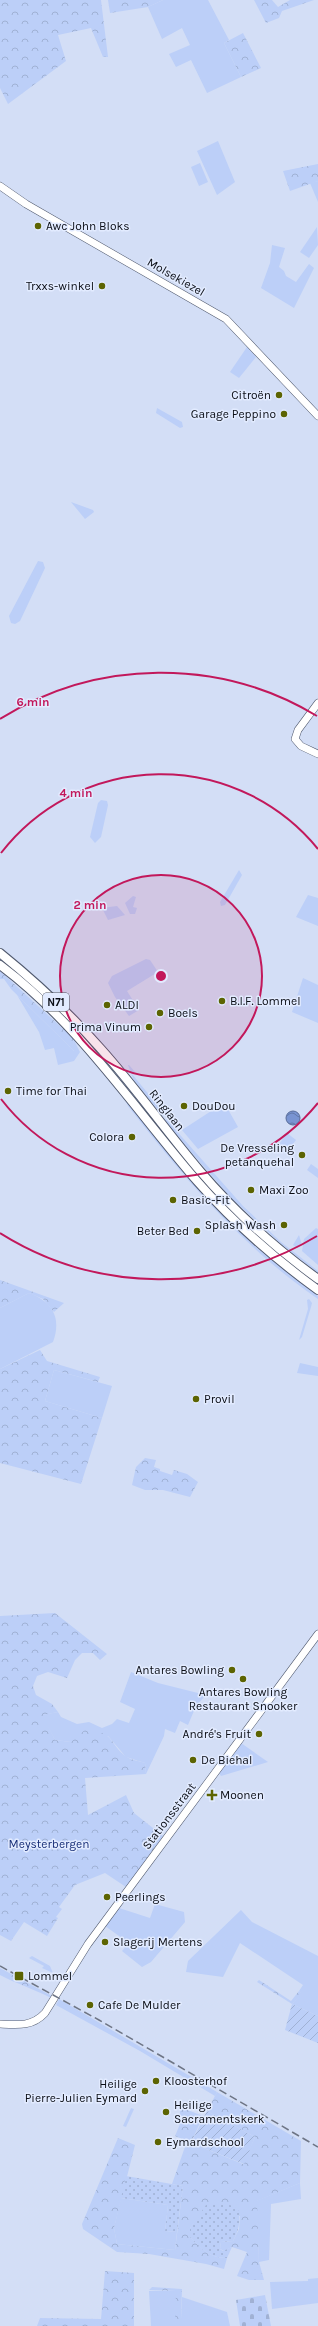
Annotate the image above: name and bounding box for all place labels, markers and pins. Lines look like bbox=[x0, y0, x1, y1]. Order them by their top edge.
place label: Awc John Bloks bbox=[46, 219, 130, 233]
marker: Awc John Bloks bbox=[33, 221, 43, 231]
place label: Trxxs-winkel bbox=[26, 279, 94, 293]
marker: Trxxs-winkel bbox=[97, 281, 107, 291]
place label: Citroën bbox=[231, 388, 271, 402]
marker: Citroën bbox=[274, 390, 284, 400]
place label: Garage Peppino bbox=[191, 407, 276, 421]
marker: Garage Peppino bbox=[279, 409, 289, 419]
centre of rings bbox=[154, 969, 168, 983]
place label: B.I.F. Lommel bbox=[230, 994, 301, 1008]
marker: B.I.F. Lommel bbox=[217, 996, 227, 1006]
place label: ALDI bbox=[115, 998, 139, 1012]
marker: ALDI bbox=[102, 1000, 112, 1010]
place label: Boels bbox=[168, 1006, 198, 1020]
marker: Boels bbox=[155, 1008, 165, 1018]
place label: Prima Vinum bbox=[70, 1020, 141, 1034]
marker: Prima Vinum bbox=[144, 1022, 154, 1032]
place label: Time for Thai bbox=[16, 1084, 87, 1098]
marker: Time for Thai bbox=[3, 1086, 13, 1096]
place label: DouDou bbox=[192, 1099, 236, 1113]
marker: DouDou bbox=[179, 1101, 189, 1111]
place label: Colora bbox=[89, 1130, 124, 1144]
marker: Colora bbox=[127, 1132, 137, 1142]
place label: De Vresseling petanquehal bbox=[220, 1141, 294, 1169]
marker: De Vresseling petanquehal bbox=[297, 1150, 307, 1160]
place label: Maxi Zoo bbox=[259, 1183, 309, 1197]
marker: Maxi Zoo bbox=[246, 1185, 256, 1195]
place label: Basic-Fit bbox=[181, 1193, 230, 1207]
marker: Basic-Fit bbox=[168, 1195, 178, 1205]
place label: Splash Wash bbox=[205, 1218, 276, 1232]
marker: Splash Wash bbox=[279, 1220, 289, 1230]
place label: Beter Bed bbox=[137, 1224, 189, 1238]
marker: Beter Bed bbox=[192, 1226, 202, 1236]
place label: Provil bbox=[204, 1392, 235, 1406]
marker: Provil bbox=[191, 1394, 201, 1404]
place label: Antares Bowling bbox=[135, 1663, 224, 1677]
marker: Antares Bowling bbox=[227, 1665, 237, 1675]
marker: Antares Bowling Restaurant Snooker bbox=[238, 1674, 248, 1684]
place label: Antares Bowling Restaurant Snooker bbox=[189, 1685, 298, 1713]
place label: André's Fruit bbox=[182, 1727, 251, 1741]
marker: André's Fruit bbox=[254, 1729, 264, 1739]
place label: De Biehal bbox=[201, 1753, 252, 1767]
marker: De Biehal bbox=[188, 1755, 198, 1765]
place label: Moonen bbox=[220, 1788, 264, 1802]
marker: Moonen bbox=[207, 1790, 217, 1800]
place label: Peerlings bbox=[115, 1890, 166, 1904]
marker: Peerlings bbox=[102, 1892, 112, 1902]
place label: Slagerij Mertens bbox=[113, 1935, 203, 1949]
marker: Slagerij Mertens bbox=[100, 1937, 110, 1947]
place label: Lommel bbox=[28, 1969, 72, 1983]
marker: Lommel bbox=[13, 1970, 25, 1982]
place label: Cafe De Mulder bbox=[98, 1998, 181, 2012]
marker: Cafe De Mulder bbox=[85, 2000, 95, 2010]
place label: Kloosterhof bbox=[164, 2074, 228, 2088]
marker: Kloosterhof bbox=[151, 2076, 161, 2086]
place label: Heilige Pierre-Julien Eymard bbox=[25, 2077, 137, 2105]
marker: Heilige Pierre-Julien Eymard bbox=[140, 2086, 150, 2096]
place label: Heilige Sacramentskerk bbox=[174, 2098, 265, 2126]
marker: Heilige Sacramentskerk bbox=[161, 2107, 171, 2117]
place label: Eymardschool bbox=[166, 2135, 244, 2149]
marker: Eymardschool bbox=[153, 2137, 163, 2147]

